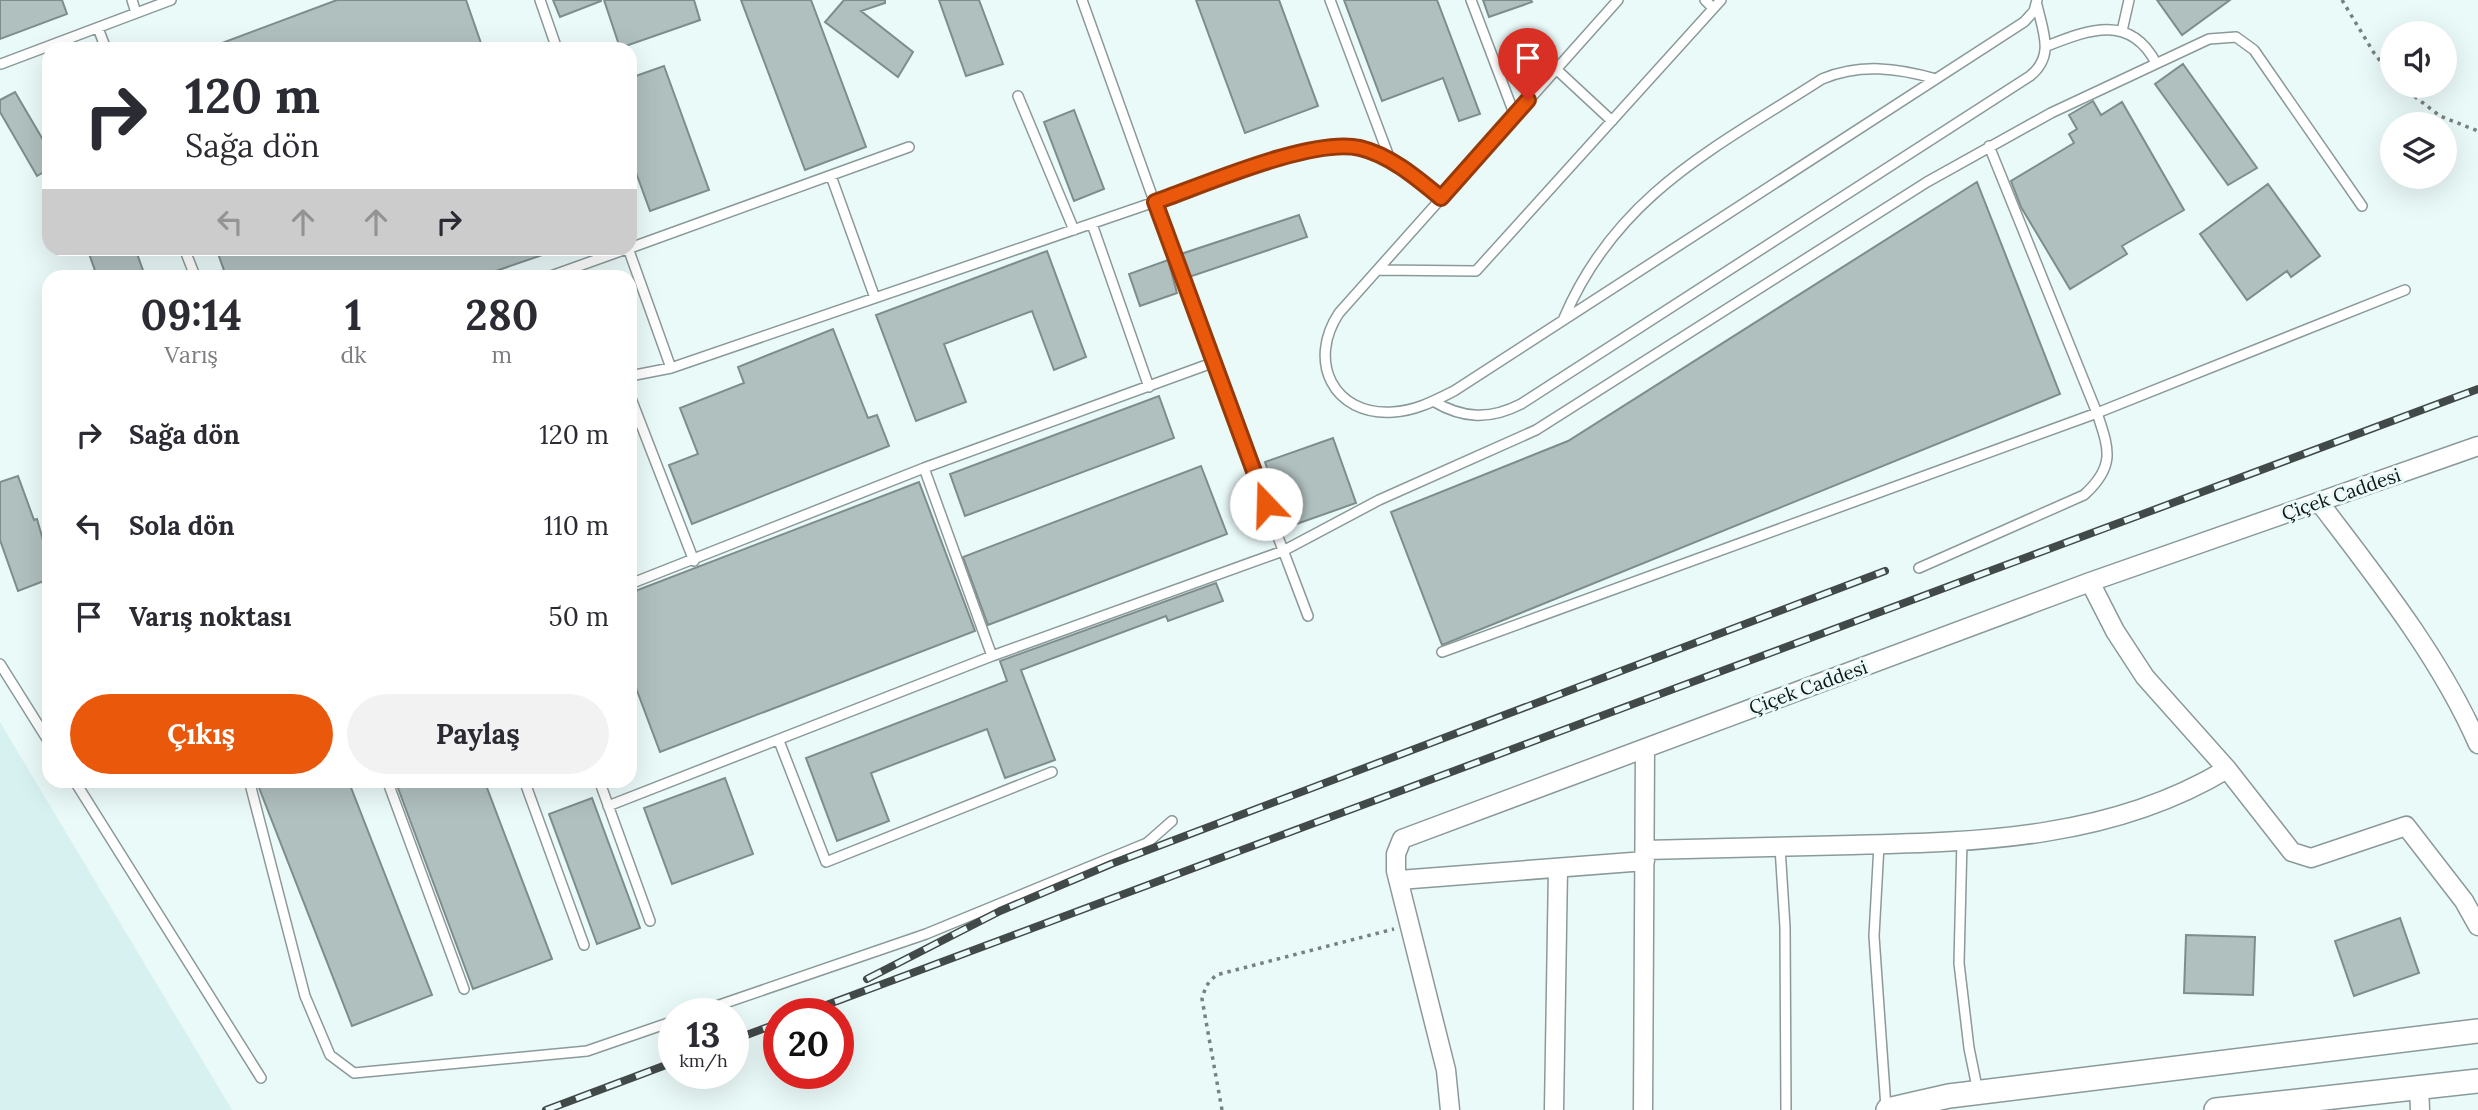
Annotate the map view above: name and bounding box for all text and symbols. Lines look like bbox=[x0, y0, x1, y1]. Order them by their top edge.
map controls bbox=[2380, 21, 2457, 189]
button: sound bbox=[2380, 21, 2457, 98]
pin bbox=[1498, 28, 1558, 100]
icon: arrive bbox=[1509, 39, 1547, 77]
text: 120 m bbox=[185, 64, 320, 126]
icon: right bbox=[70, 70, 161, 161]
button: layers bbox=[2380, 112, 2457, 189]
text: Sağa dön bbox=[185, 125, 320, 166]
icon: left bbox=[211, 203, 249, 241]
icon: ahead bbox=[284, 203, 322, 241]
icon: ahead bbox=[357, 203, 395, 241]
icon: right bbox=[430, 203, 468, 241]
text: 09:14 bbox=[141, 288, 242, 342]
text: 1 bbox=[345, 288, 362, 342]
text: 280 bbox=[465, 288, 538, 342]
text: Varış bbox=[165, 340, 218, 369]
text: dk bbox=[341, 340, 367, 369]
text: m bbox=[492, 340, 512, 369]
icon: right bbox=[70, 416, 108, 454]
text: Sağa dön bbox=[129, 418, 240, 451]
text: 120 m bbox=[539, 418, 609, 451]
street label: Çiçek Caddesi bbox=[2278, 462, 2404, 526]
position arrow bbox=[1229, 467, 1303, 541]
icon: left bbox=[70, 507, 108, 545]
text: Sola dön bbox=[129, 509, 235, 542]
text: 110 m bbox=[544, 509, 609, 542]
icon: arrive bbox=[70, 598, 108, 636]
text: Varış noktası bbox=[129, 600, 291, 633]
text: 50 m bbox=[549, 600, 609, 633]
street label: Çiçek Caddesi bbox=[1745, 654, 1871, 720]
button: Çıkış bbox=[70, 694, 333, 774]
button: Paylaş bbox=[347, 694, 609, 774]
speed limit sign: 20 bbox=[763, 998, 854, 1089]
text: 13 bbox=[687, 1012, 720, 1057]
text: km/h bbox=[679, 1049, 728, 1072]

